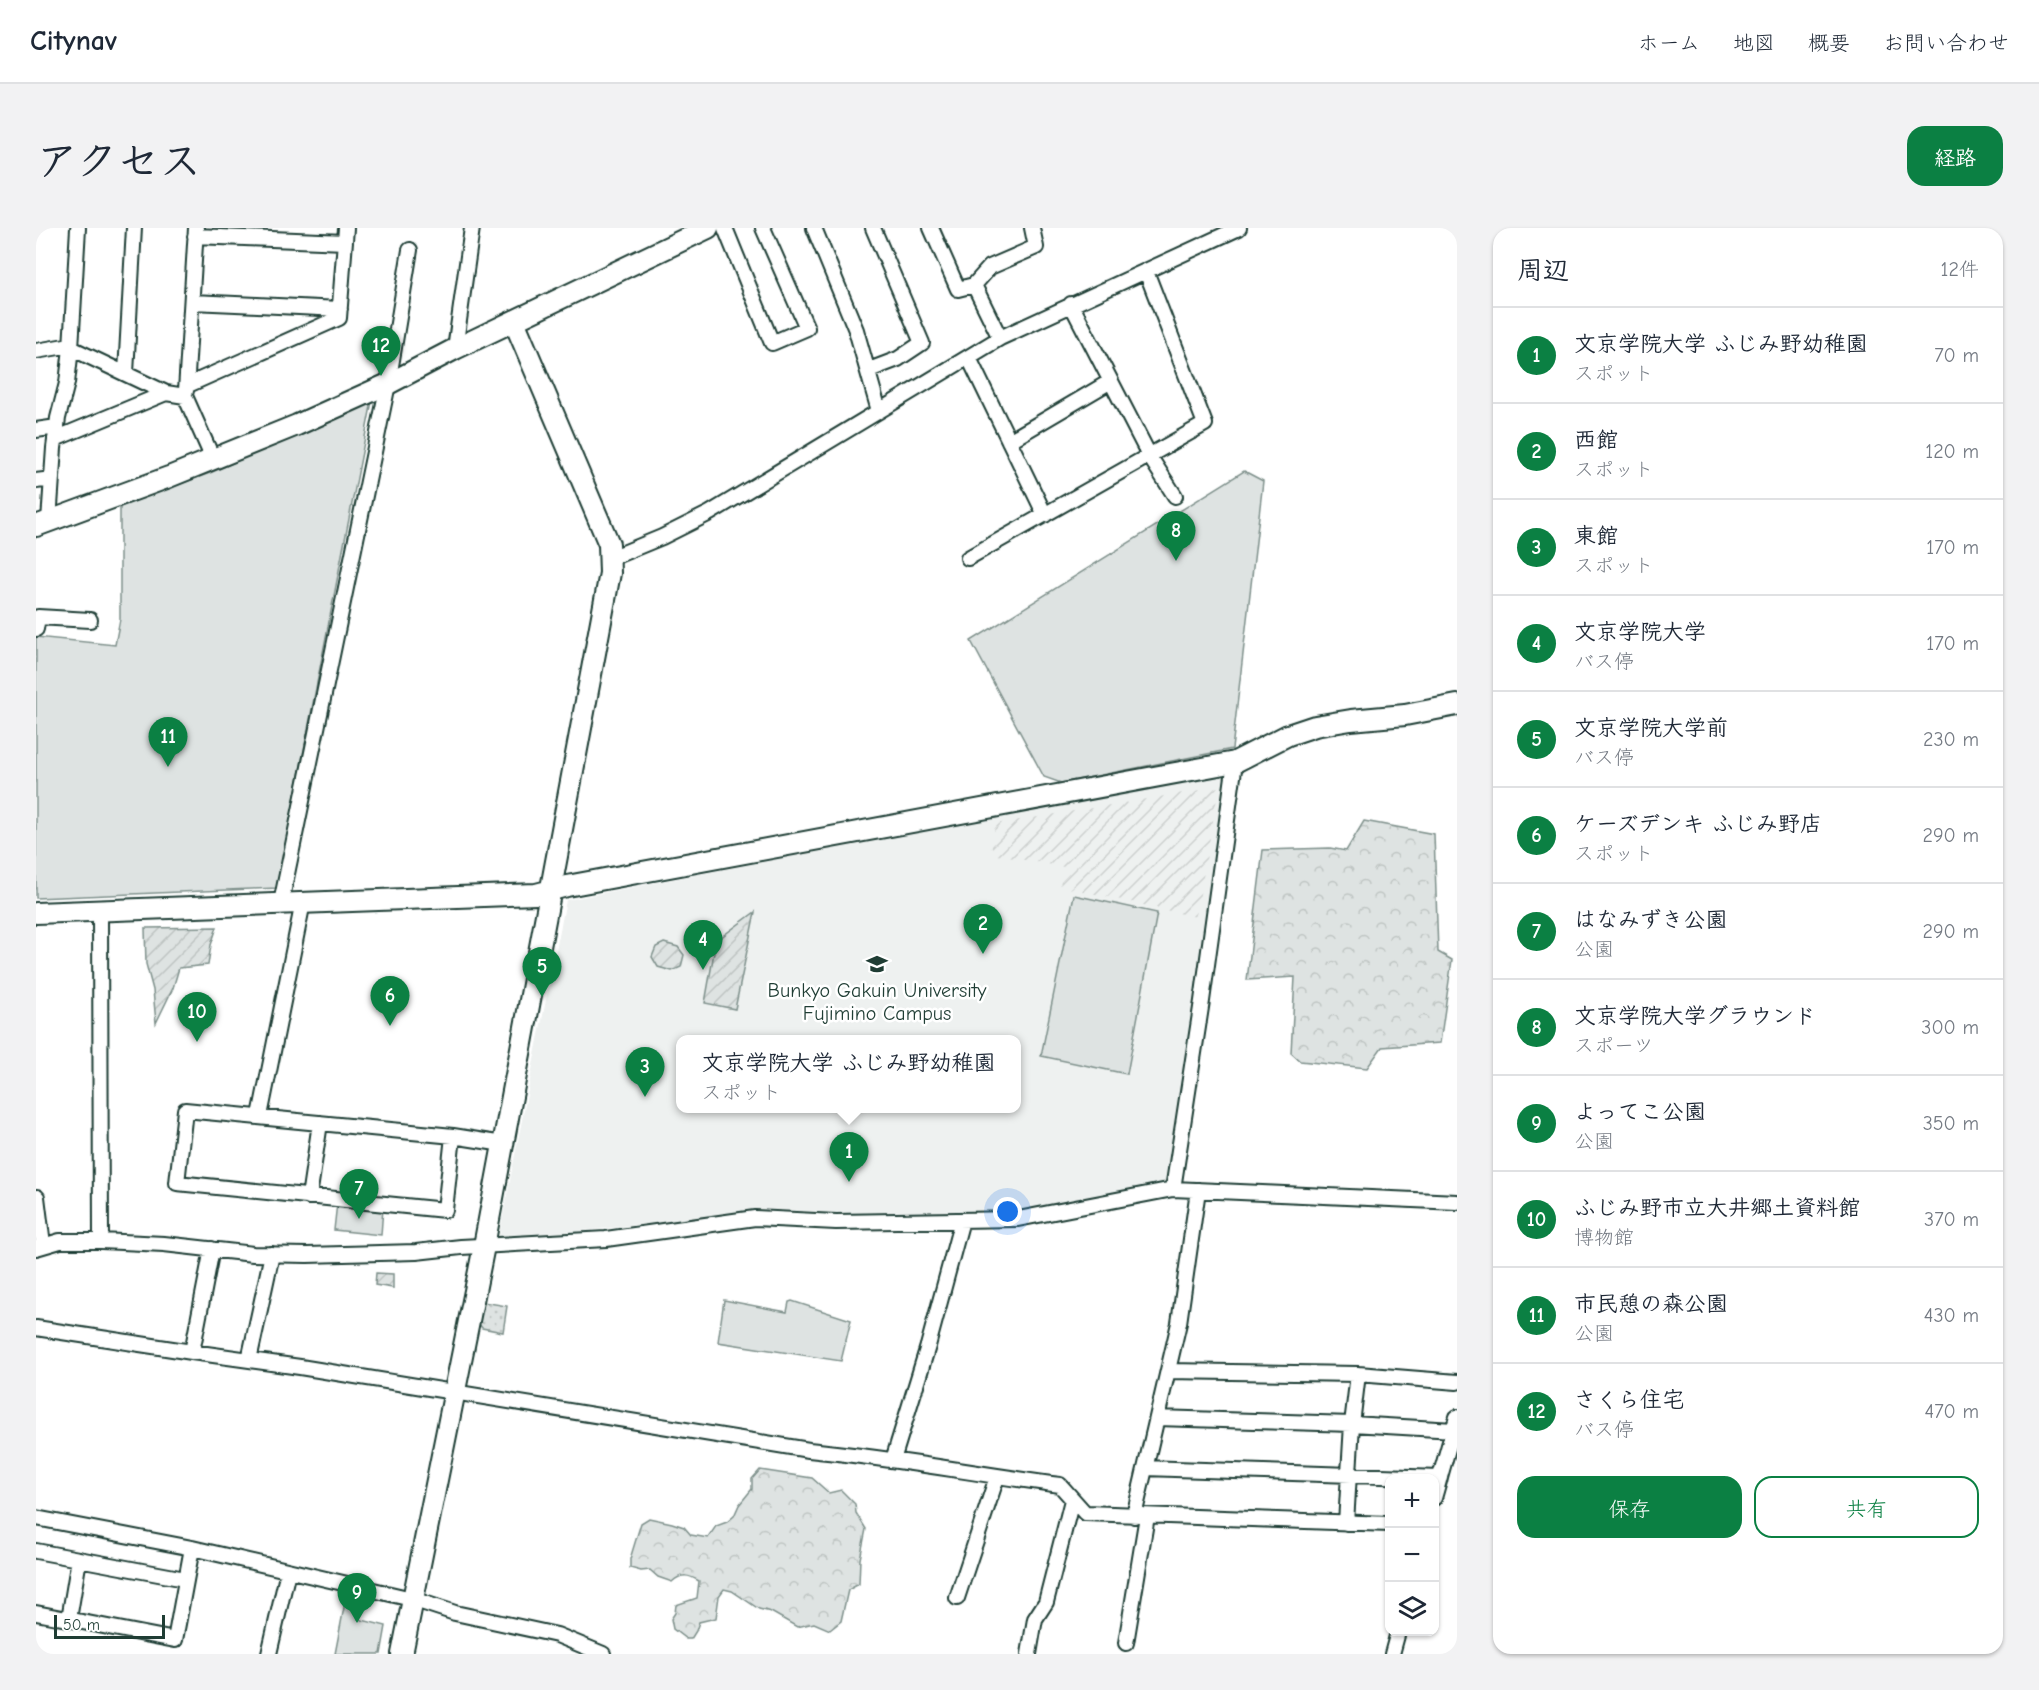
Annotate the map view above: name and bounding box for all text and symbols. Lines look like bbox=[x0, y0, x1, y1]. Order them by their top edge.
text: Citynav bbox=[30, 25, 117, 57]
text: ホーム bbox=[1638, 31, 1700, 55]
text: 地図 bbox=[1733, 31, 1775, 55]
text: 概要 bbox=[1808, 31, 1850, 55]
text: お問い合わせ bbox=[1883, 31, 2009, 55]
button: 経路 bbox=[1907, 126, 2003, 186]
text: アクセス bbox=[36, 137, 201, 186]
text: 周辺 bbox=[1517, 256, 1569, 286]
text: 12件 bbox=[1941, 258, 1979, 281]
pin: 12 bbox=[362, 326, 400, 376]
text: 文京学院大学 ふじみ野幼稚園 bbox=[1574, 331, 1868, 357]
text: 1 bbox=[1533, 344, 1540, 367]
text: 70 m bbox=[1934, 344, 1979, 367]
text: スポット bbox=[1574, 362, 1654, 385]
text: 西館 bbox=[1574, 427, 1618, 453]
text: 2 bbox=[1532, 440, 1541, 463]
text: 120 m bbox=[1925, 440, 1979, 463]
text: スポット bbox=[1574, 458, 1654, 481]
pin: 8 bbox=[1156, 512, 1196, 561]
text: 東館 bbox=[1574, 523, 1618, 549]
text: 3 bbox=[1532, 536, 1541, 559]
text: 170 m bbox=[1926, 536, 1979, 559]
text: スポット bbox=[1574, 554, 1654, 577]
text: 文京学院大学 bbox=[1574, 619, 1706, 645]
text: 4 bbox=[1532, 632, 1541, 655]
text: 170 m bbox=[1926, 632, 1979, 655]
text: バス停 bbox=[1574, 650, 1634, 673]
text: 文京学院大学前 bbox=[1574, 715, 1728, 741]
pin: 11 bbox=[148, 718, 188, 767]
text: 5 bbox=[1531, 728, 1542, 751]
text: 230 m bbox=[1923, 728, 1979, 751]
text: バス停 bbox=[1574, 746, 1634, 769]
text: ケーズデンキ ふじみ野店 bbox=[1574, 811, 1822, 837]
text: 6 bbox=[1531, 824, 1542, 847]
text: 290 m bbox=[1923, 824, 1979, 847]
text: スポット bbox=[1574, 842, 1654, 865]
pin: 2 bbox=[964, 904, 1002, 954]
text: はなみずき公園 bbox=[1574, 907, 1728, 933]
pin: 4 bbox=[684, 920, 722, 970]
text: 7 bbox=[1532, 920, 1541, 943]
text: 290 m bbox=[1923, 920, 1979, 943]
text: 公園 bbox=[1574, 938, 1614, 961]
pin: 5 bbox=[522, 948, 562, 997]
school or university icon: Bunkyo Gakuin University Fujimino Campus bbox=[865, 952, 889, 976]
pin: 6 bbox=[370, 976, 410, 1026]
place label: Bunkyo Gakuin University Fujimino Campus bbox=[768, 979, 987, 1025]
pin: 10 bbox=[178, 992, 216, 1042]
text: 文京学院大学グラウンド bbox=[1574, 1003, 1816, 1029]
text: 8 bbox=[1531, 1016, 1542, 1039]
text: 300 m bbox=[1921, 1016, 1979, 1039]
text: スポーツ bbox=[1574, 1034, 1654, 1057]
popup bbox=[676, 1035, 1021, 1113]
pin: 3 bbox=[626, 1048, 664, 1097]
text: 文京学院大学 ふじみ野幼稚園 bbox=[702, 1050, 995, 1076]
text: スポット bbox=[702, 1081, 782, 1104]
text: よってこ公園 bbox=[1574, 1099, 1706, 1125]
text: 9 bbox=[1531, 1112, 1542, 1135]
text: 350 m bbox=[1923, 1112, 1979, 1135]
text: 公園 bbox=[1574, 1130, 1614, 1153]
pin: 1 bbox=[830, 1132, 868, 1182]
pin: 7 bbox=[340, 1170, 378, 1219]
text: ふじみ野市立大井郷土資料館 bbox=[1574, 1195, 1860, 1221]
your location bbox=[993, 1197, 1022, 1226]
text: 10 bbox=[1527, 1208, 1546, 1231]
text: 370 m bbox=[1924, 1208, 1979, 1231]
text: 博物館 bbox=[1574, 1226, 1634, 1249]
text: 市民憩の森公園 bbox=[1574, 1291, 1728, 1317]
text: 11 bbox=[1529, 1304, 1544, 1327]
text: 430 m bbox=[1924, 1304, 1979, 1327]
text: 公園 bbox=[1574, 1322, 1614, 1345]
text: さくら住宅 bbox=[1574, 1387, 1684, 1413]
text: 12 bbox=[1528, 1400, 1545, 1423]
text: 470 m bbox=[1924, 1400, 1979, 1423]
text: バス停 bbox=[1574, 1418, 1634, 1441]
map controls bbox=[1385, 1474, 1439, 1636]
button: + bbox=[1385, 1474, 1439, 1528]
button: 保存 bbox=[1517, 1476, 1742, 1538]
button: 共有 bbox=[1754, 1476, 1979, 1538]
button: − bbox=[1385, 1528, 1439, 1582]
pin: 9 bbox=[338, 1574, 376, 1623]
button: layers bbox=[1385, 1582, 1439, 1636]
scale bar bbox=[54, 1612, 165, 1640]
text: 50 m bbox=[63, 1616, 100, 1634]

